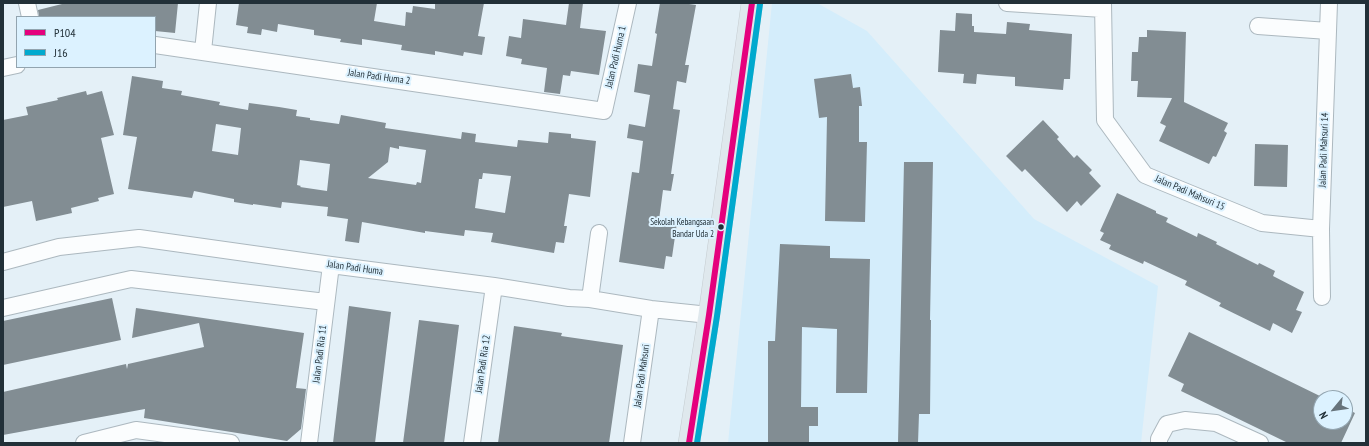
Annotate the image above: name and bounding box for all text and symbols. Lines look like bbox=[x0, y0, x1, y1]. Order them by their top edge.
legend bbox=[16, 16, 156, 68]
text: P104 bbox=[54, 25, 76, 40]
street label: Jalan Padi Huma 1 bbox=[603, 25, 629, 89]
text: J16 bbox=[54, 45, 68, 60]
street label: Jalan Padi Huma 2 bbox=[347, 67, 411, 87]
street label: Jalan Padi Mahsuri 14 bbox=[1317, 112, 1331, 188]
street label: Jalan Padi Mahsuri 15 bbox=[1153, 173, 1227, 213]
place label: Sekolah Kebangsaan Bandar Uda 2 bbox=[650, 217, 714, 238]
marker: Sekolah Kebangsaan Bandar Uda 2 bbox=[716, 222, 726, 232]
street label: Jalan Padi Huma bbox=[326, 258, 384, 278]
street label: Jalan Padi Ria 11 bbox=[310, 324, 330, 384]
street label: Jalan Padi Ria 12 bbox=[473, 334, 493, 394]
street label: Jalan Padi Mahsuri bbox=[632, 344, 652, 408]
north arrow bbox=[1313, 390, 1353, 430]
text: N bbox=[1316, 409, 1331, 421]

